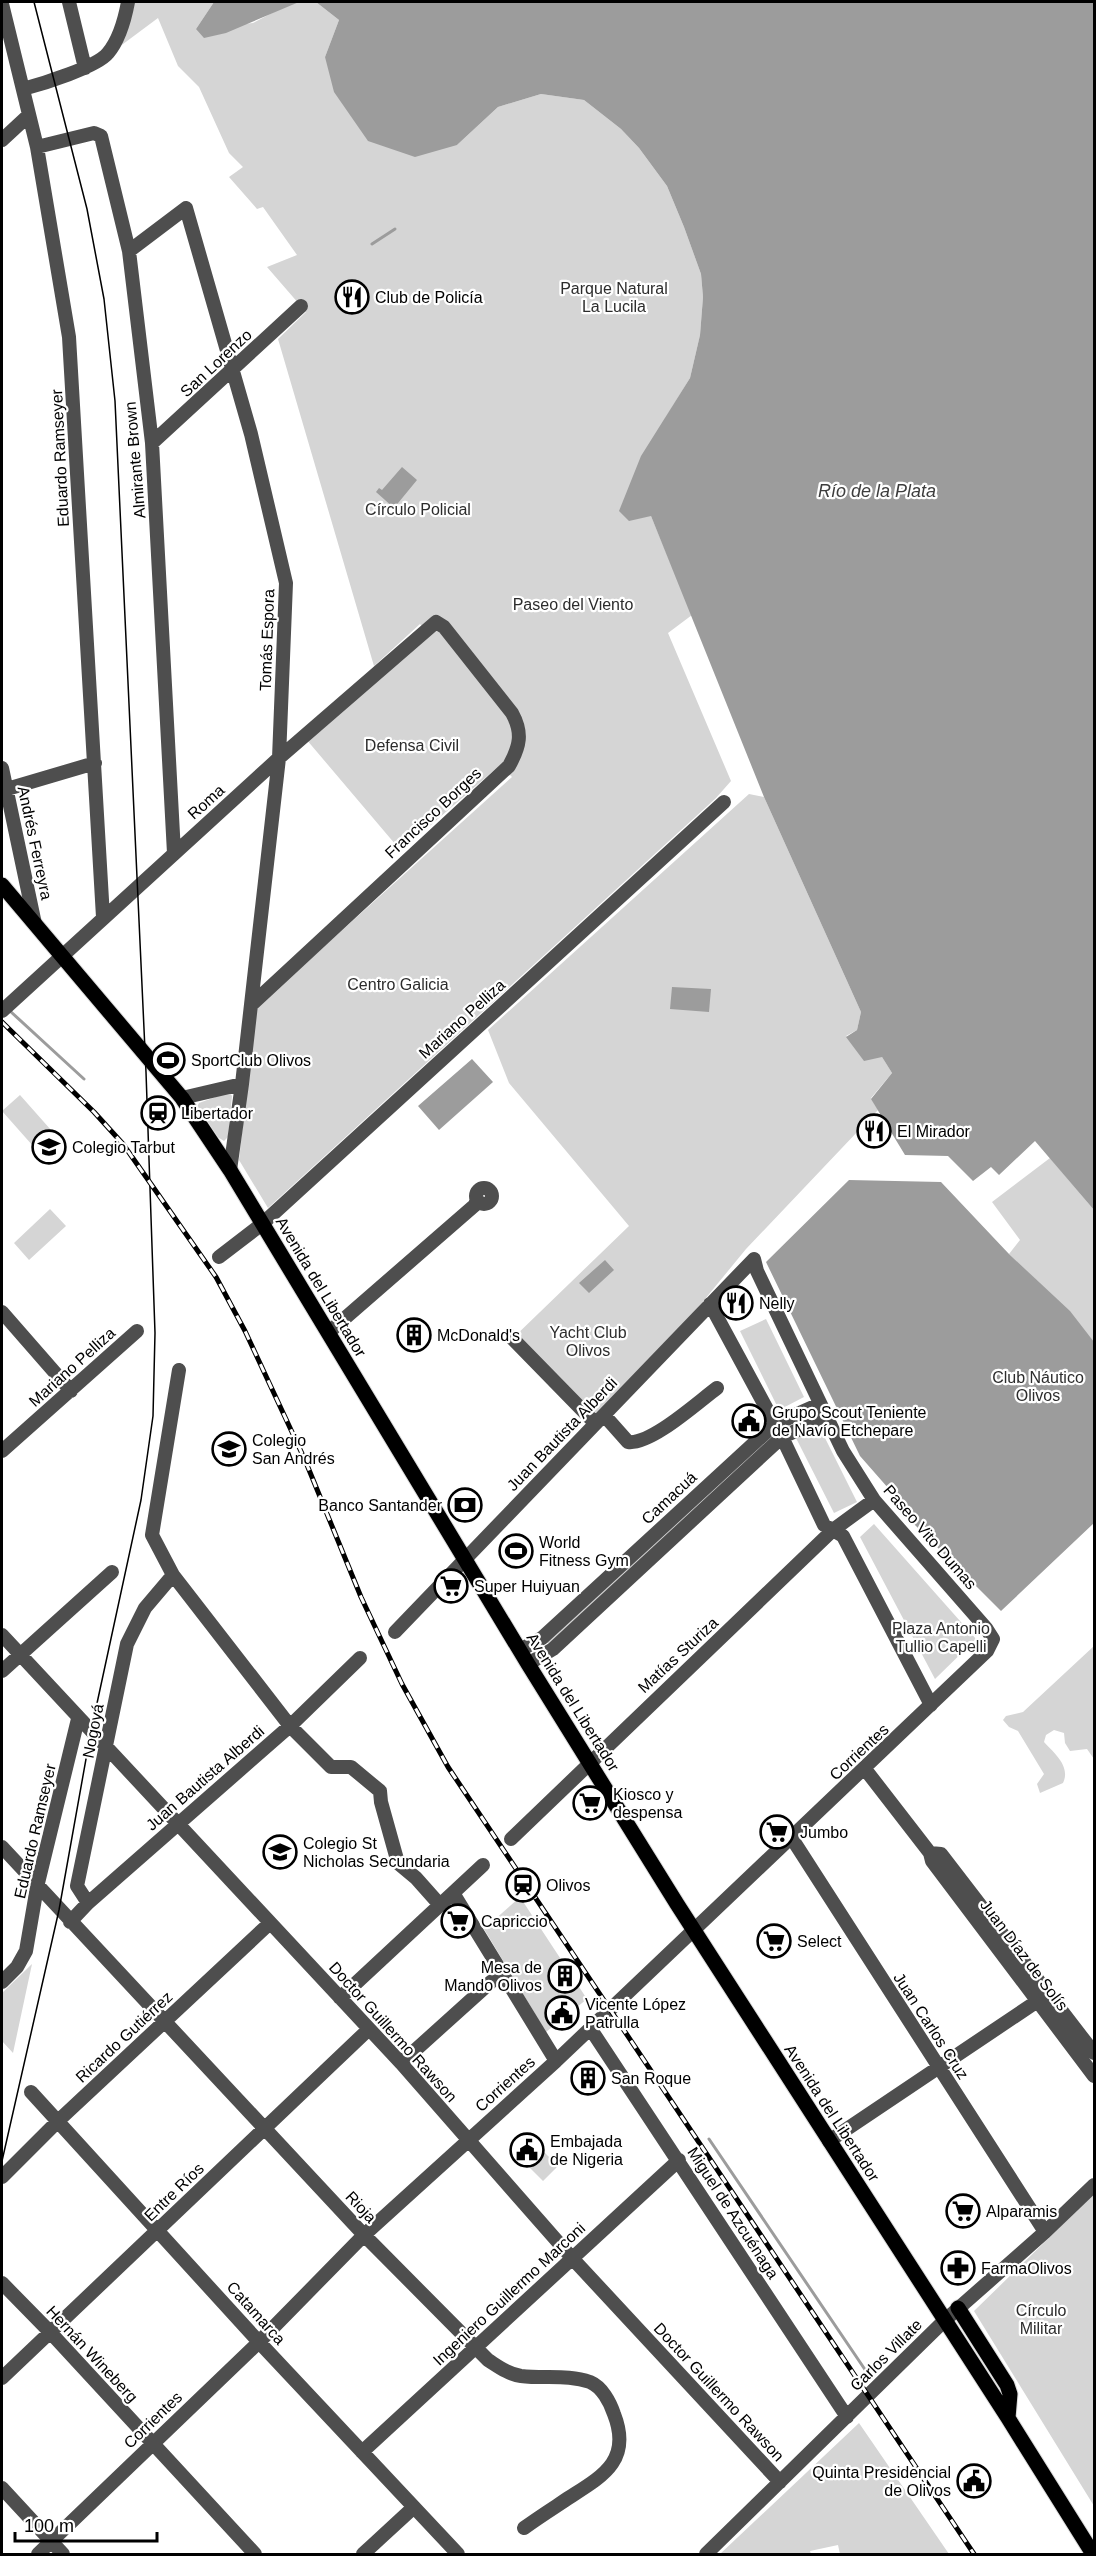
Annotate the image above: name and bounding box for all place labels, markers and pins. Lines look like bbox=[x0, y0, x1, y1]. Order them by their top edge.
restaurant icon: Club de Policía bbox=[334, 279, 370, 315]
place label: Club de Policía bbox=[375, 289, 483, 306]
sports icon: SportClub Olivos bbox=[150, 1042, 186, 1078]
place label: SportClub Olivos bbox=[191, 1052, 311, 1069]
station icon: Libertador bbox=[140, 1095, 176, 1131]
place label: Libertador bbox=[181, 1105, 254, 1122]
restaurant icon: El Mirador bbox=[856, 1113, 892, 1149]
place label: El Mirador bbox=[897, 1123, 971, 1140]
school or university icon: Colegio Tarbut bbox=[31, 1129, 67, 1165]
place label: Colegio Tarbut bbox=[72, 1139, 175, 1156]
restaurant icon: Nelly bbox=[718, 1285, 754, 1321]
place label: Nelly bbox=[759, 1295, 795, 1312]
building icon: McDonald's bbox=[396, 1317, 432, 1353]
place label: McDonald's bbox=[437, 1327, 520, 1344]
public building icon: Grupo Scout Teniente de Navío Etchepare bbox=[731, 1403, 767, 1439]
place label: Grupo Scout Teniente de Navío Etchepare bbox=[772, 1404, 927, 1439]
school or university icon: Colegio San Andrés bbox=[211, 1431, 247, 1467]
place label: Colegio San Andrés bbox=[252, 1432, 335, 1467]
bank icon: Banco Santander bbox=[447, 1487, 483, 1523]
place label: Banco Santander bbox=[318, 1497, 443, 1514]
sports icon: World Fitness Gym bbox=[498, 1533, 534, 1569]
place label: World Fitness Gym bbox=[539, 1534, 629, 1569]
supermarket icon: Super Huiyuan bbox=[433, 1568, 469, 1604]
place label: Super Huiyuan bbox=[474, 1578, 580, 1595]
supermarket icon: Kiosco y despensa bbox=[572, 1785, 608, 1821]
place label: Kiosco y despensa bbox=[613, 1786, 682, 1821]
supermarket icon: Jumbo bbox=[759, 1814, 795, 1850]
place label: Jumbo bbox=[800, 1824, 848, 1841]
school or university icon: Colegio St Nicholas Secundaria bbox=[262, 1834, 298, 1870]
place label: Colegio St Nicholas Secundaria bbox=[303, 1835, 450, 1870]
station icon: Olivos bbox=[505, 1867, 541, 1903]
place label: Olivos bbox=[546, 1877, 590, 1894]
supermarket icon: Capriccio bbox=[440, 1903, 476, 1939]
place label: Capriccio bbox=[481, 1913, 548, 1930]
supermarket icon: Select bbox=[756, 1923, 792, 1959]
place label: Select bbox=[797, 1933, 842, 1950]
building icon: Mesa de Mando Olivos bbox=[547, 1958, 583, 1994]
place label: Mesa de Mando Olivos bbox=[444, 1959, 542, 1994]
public building icon: Vicente López Patrulla bbox=[544, 1995, 580, 2031]
place label: Vicente López Patrulla bbox=[585, 1996, 686, 2031]
building icon: San Roque bbox=[570, 2060, 606, 2096]
place label: San Roque bbox=[611, 2070, 691, 2087]
public building icon: Embajada de Nigeria bbox=[509, 2132, 545, 2168]
place label: Embajada de Nigeria bbox=[550, 2133, 623, 2168]
supermarket icon: Alparamis bbox=[945, 2193, 981, 2229]
place label: Alparamis bbox=[986, 2203, 1057, 2220]
pharmacy icon: FarmaOlivos bbox=[940, 2250, 976, 2286]
place label: FarmaOlivos bbox=[981, 2260, 1072, 2277]
public building icon: Quinta Presidencial de Olivos bbox=[956, 2463, 992, 2499]
place label: Quinta Presidencial de Olivos bbox=[812, 2464, 951, 2499]

